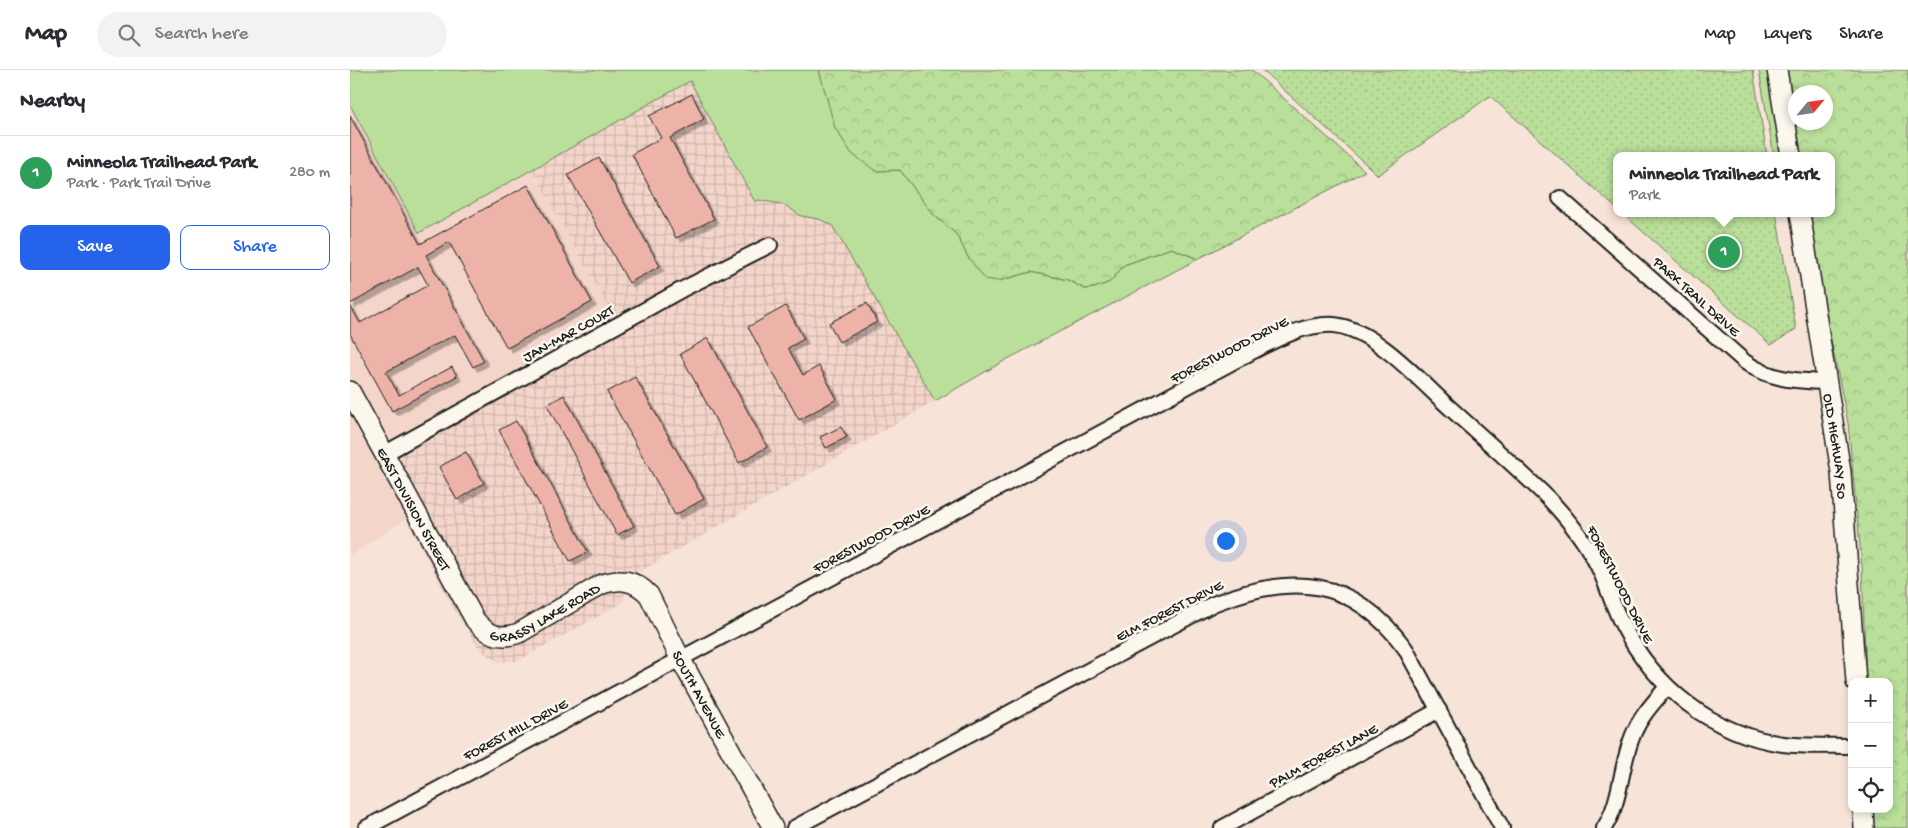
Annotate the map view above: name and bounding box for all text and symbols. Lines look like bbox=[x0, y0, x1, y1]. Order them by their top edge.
search box bbox=[97, 12, 447, 57]
text: Map bbox=[25, 20, 67, 49]
icon: search bbox=[115, 21, 143, 49]
text: Search here bbox=[155, 23, 248, 46]
text: Map bbox=[1704, 24, 1736, 45]
text: Layers bbox=[1764, 24, 1811, 45]
text: Share bbox=[1839, 24, 1883, 45]
north arrow bbox=[1788, 85, 1833, 130]
text: Nearby bbox=[20, 90, 85, 115]
text: Minneola Trailhead Park bbox=[67, 152, 257, 175]
popup bbox=[1613, 152, 1835, 217]
text: 1 bbox=[33, 164, 39, 183]
text: 280 m bbox=[289, 164, 330, 183]
text: Minneola Trailhead Park bbox=[1629, 164, 1819, 187]
text: Park · Park Trail Drive bbox=[67, 175, 211, 194]
text: Park bbox=[1629, 187, 1660, 206]
button: Save bbox=[20, 225, 170, 270]
button: Share bbox=[180, 225, 330, 270]
pin: 1 bbox=[1708, 233, 1740, 271]
street label: PARK TRAIL DRIVE bbox=[1648, 253, 1743, 342]
street label: JAN-MAR COURT bbox=[520, 302, 619, 367]
street label: FORESTWOOD DRIVE bbox=[1167, 313, 1292, 389]
street label: OLD HIGHWAY 50 bbox=[1818, 392, 1850, 500]
street label: EAST DIVISION STREET bbox=[371, 445, 454, 576]
street label: FORESTWOOD DRIVE bbox=[810, 501, 934, 579]
street label: FORESTWOOD DRIVE bbox=[1581, 522, 1657, 647]
your location bbox=[1213, 528, 1239, 554]
street label: ELM FOREST DRIVE bbox=[1113, 577, 1227, 647]
street label: GRASSY LAKE ROAD bbox=[487, 580, 604, 647]
street label: SOUTH AVENUE bbox=[667, 648, 729, 742]
map controls bbox=[1848, 678, 1893, 813]
button: + bbox=[1848, 678, 1893, 723]
street label: FOREST HILL DRIVE bbox=[460, 695, 572, 766]
street label: PALM FOREST LANE bbox=[1266, 720, 1382, 793]
button: − bbox=[1848, 723, 1893, 768]
button: locate bbox=[1848, 768, 1893, 813]

